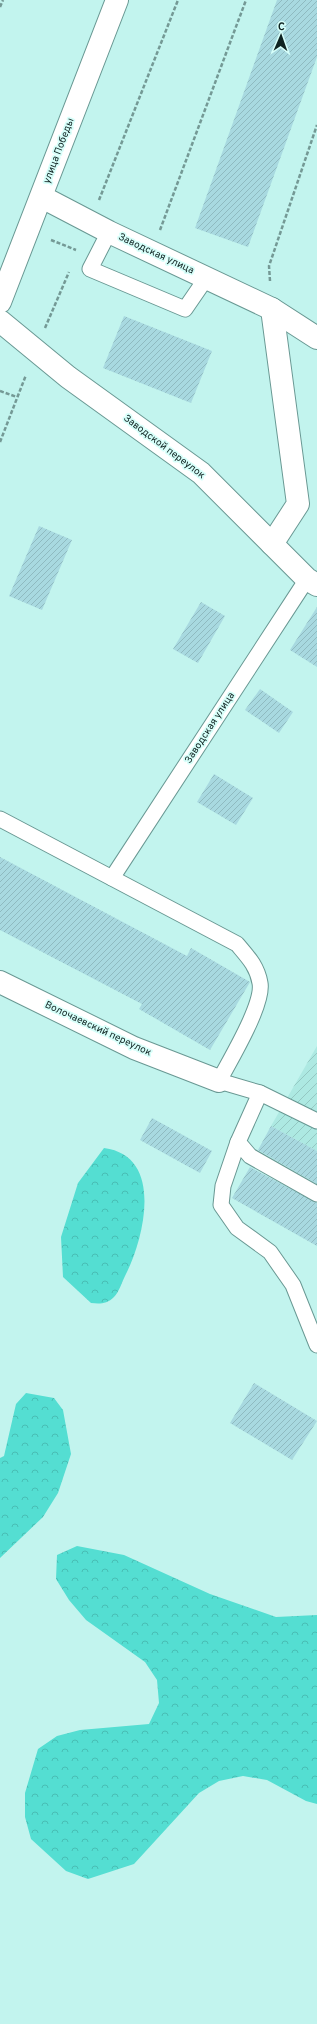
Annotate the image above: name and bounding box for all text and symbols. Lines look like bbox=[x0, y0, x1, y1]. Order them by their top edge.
north arrow bbox=[261, 16, 301, 56]
text: С bbox=[278, 20, 285, 34]
street label: улица Победы bbox=[41, 116, 77, 186]
street label: Заводская улица bbox=[116, 231, 196, 277]
street label: Заводской переулок bbox=[120, 412, 208, 482]
street label: Заводская улица bbox=[182, 690, 238, 766]
street label: Волочаевский переулок bbox=[43, 999, 154, 1060]

